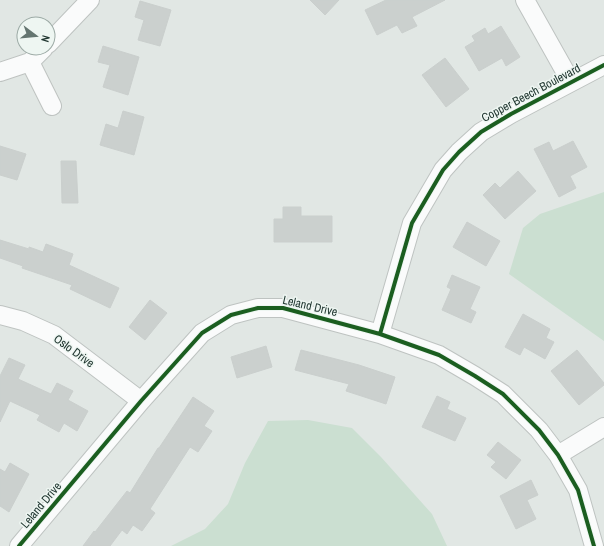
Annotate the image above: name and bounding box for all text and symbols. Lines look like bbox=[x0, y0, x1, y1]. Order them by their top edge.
north arrow bbox=[16, 16, 56, 56]
text: N bbox=[38, 34, 53, 44]
street label: Copper Beech Boulevard bbox=[479, 60, 583, 126]
street label: Leland Drive bbox=[281, 292, 339, 320]
street label: Oslo Drive bbox=[50, 331, 98, 371]
street label: Leland Drive bbox=[17, 478, 65, 532]

